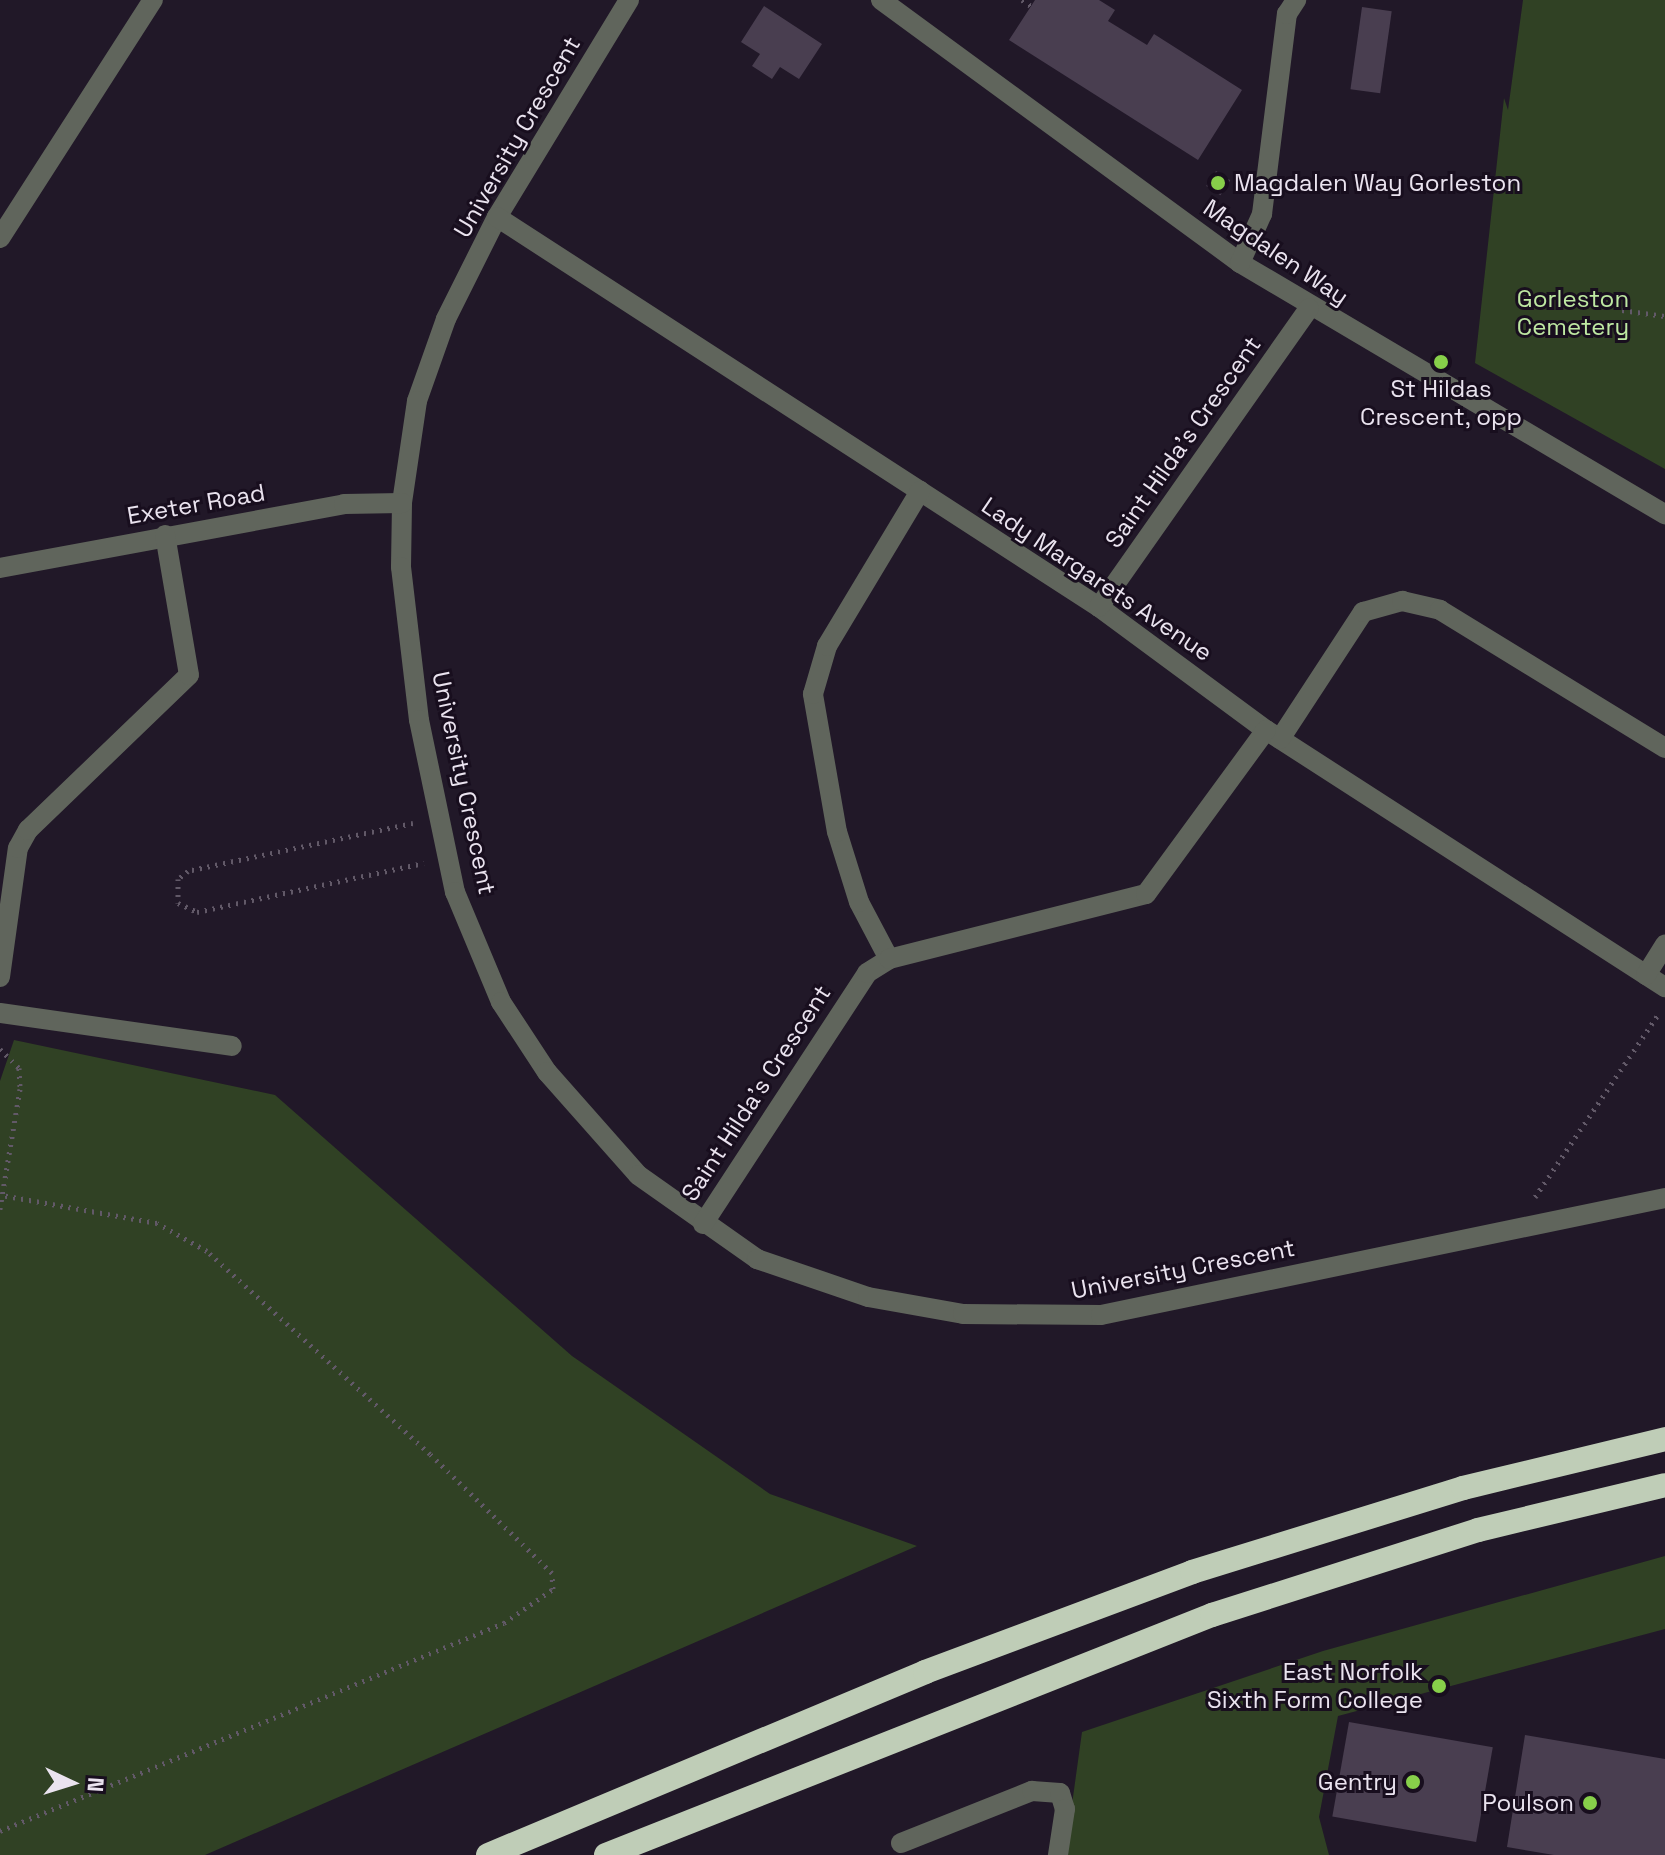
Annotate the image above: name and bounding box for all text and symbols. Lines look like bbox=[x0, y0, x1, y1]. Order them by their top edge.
street label: University Crescent bbox=[448, 31, 586, 243]
place label: Magdalen Way Gorleston bbox=[1234, 169, 1521, 197]
marker: Magdalen Way Gorleston bbox=[1209, 174, 1227, 192]
street label: Magdalen Way bbox=[1198, 193, 1354, 311]
park label: Gorleston Cemetery bbox=[1517, 285, 1629, 341]
street label: Saint Hilda's Crescent bbox=[1099, 331, 1267, 553]
marker: St Hildas Crescent, opp bbox=[1432, 353, 1450, 371]
place label: St Hildas Crescent, opp bbox=[1360, 375, 1522, 431]
street label: Exeter Road bbox=[125, 478, 267, 530]
street label: Lady Margarets Avenue bbox=[976, 491, 1218, 667]
street label: University Crescent bbox=[426, 669, 502, 897]
street label: Saint Hilda's Crescent bbox=[675, 980, 837, 1206]
street label: University Crescent bbox=[1069, 1233, 1297, 1305]
place label: East Norfolk Sixth Form College bbox=[1207, 1658, 1423, 1714]
marker: East Norfolk Sixth Form College bbox=[1430, 1677, 1448, 1695]
north arrow bbox=[32, 1743, 112, 1823]
place label: Gentry bbox=[1318, 1768, 1397, 1796]
marker: Gentry bbox=[1404, 1773, 1422, 1791]
text: N bbox=[81, 1776, 110, 1793]
place label: Poulson bbox=[1482, 1789, 1574, 1817]
marker: Poulson bbox=[1581, 1794, 1599, 1812]

